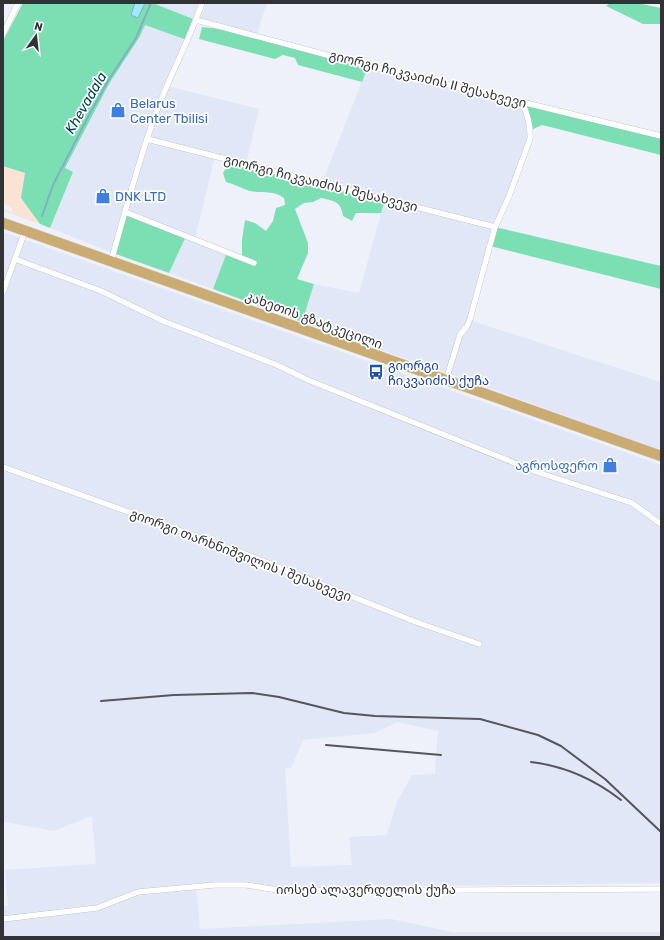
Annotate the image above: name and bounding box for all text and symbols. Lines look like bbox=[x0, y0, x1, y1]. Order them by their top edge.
north arrow bbox=[16, 16, 56, 56]
text: N bbox=[33, 20, 44, 34]
street label: გიორგი ჩიკვაიძის II შესახვევი bbox=[328, 47, 528, 111]
water label: Khevadala bbox=[62, 69, 110, 137]
place label: Belarus Center Tbilisi bbox=[130, 96, 208, 126]
shop icon: Belarus Center Tbilisi bbox=[109, 101, 127, 119]
street label: გიორგი ჩიკვაიძის I შესახვევი bbox=[222, 152, 420, 214]
shop icon: DNK LTD bbox=[94, 187, 112, 205]
place label: DNK LTD bbox=[115, 189, 166, 204]
street label: კახეთის გზატკეცილი bbox=[243, 288, 385, 353]
place label: გიორგი ჩიკვაიძის ქუჩა bbox=[388, 358, 489, 388]
bus stop icon: გიორგი ჩიკვაიძის ქუჩა bbox=[367, 363, 385, 381]
shop icon: აგროსფერო bbox=[601, 456, 619, 474]
place label: აგროსფერო bbox=[515, 458, 598, 473]
street label: გიორგი თარხნიშვილის I შესახვევი bbox=[128, 506, 354, 605]
street label: იოსებ ალავერდელის ქუჩა bbox=[276, 882, 456, 898]

